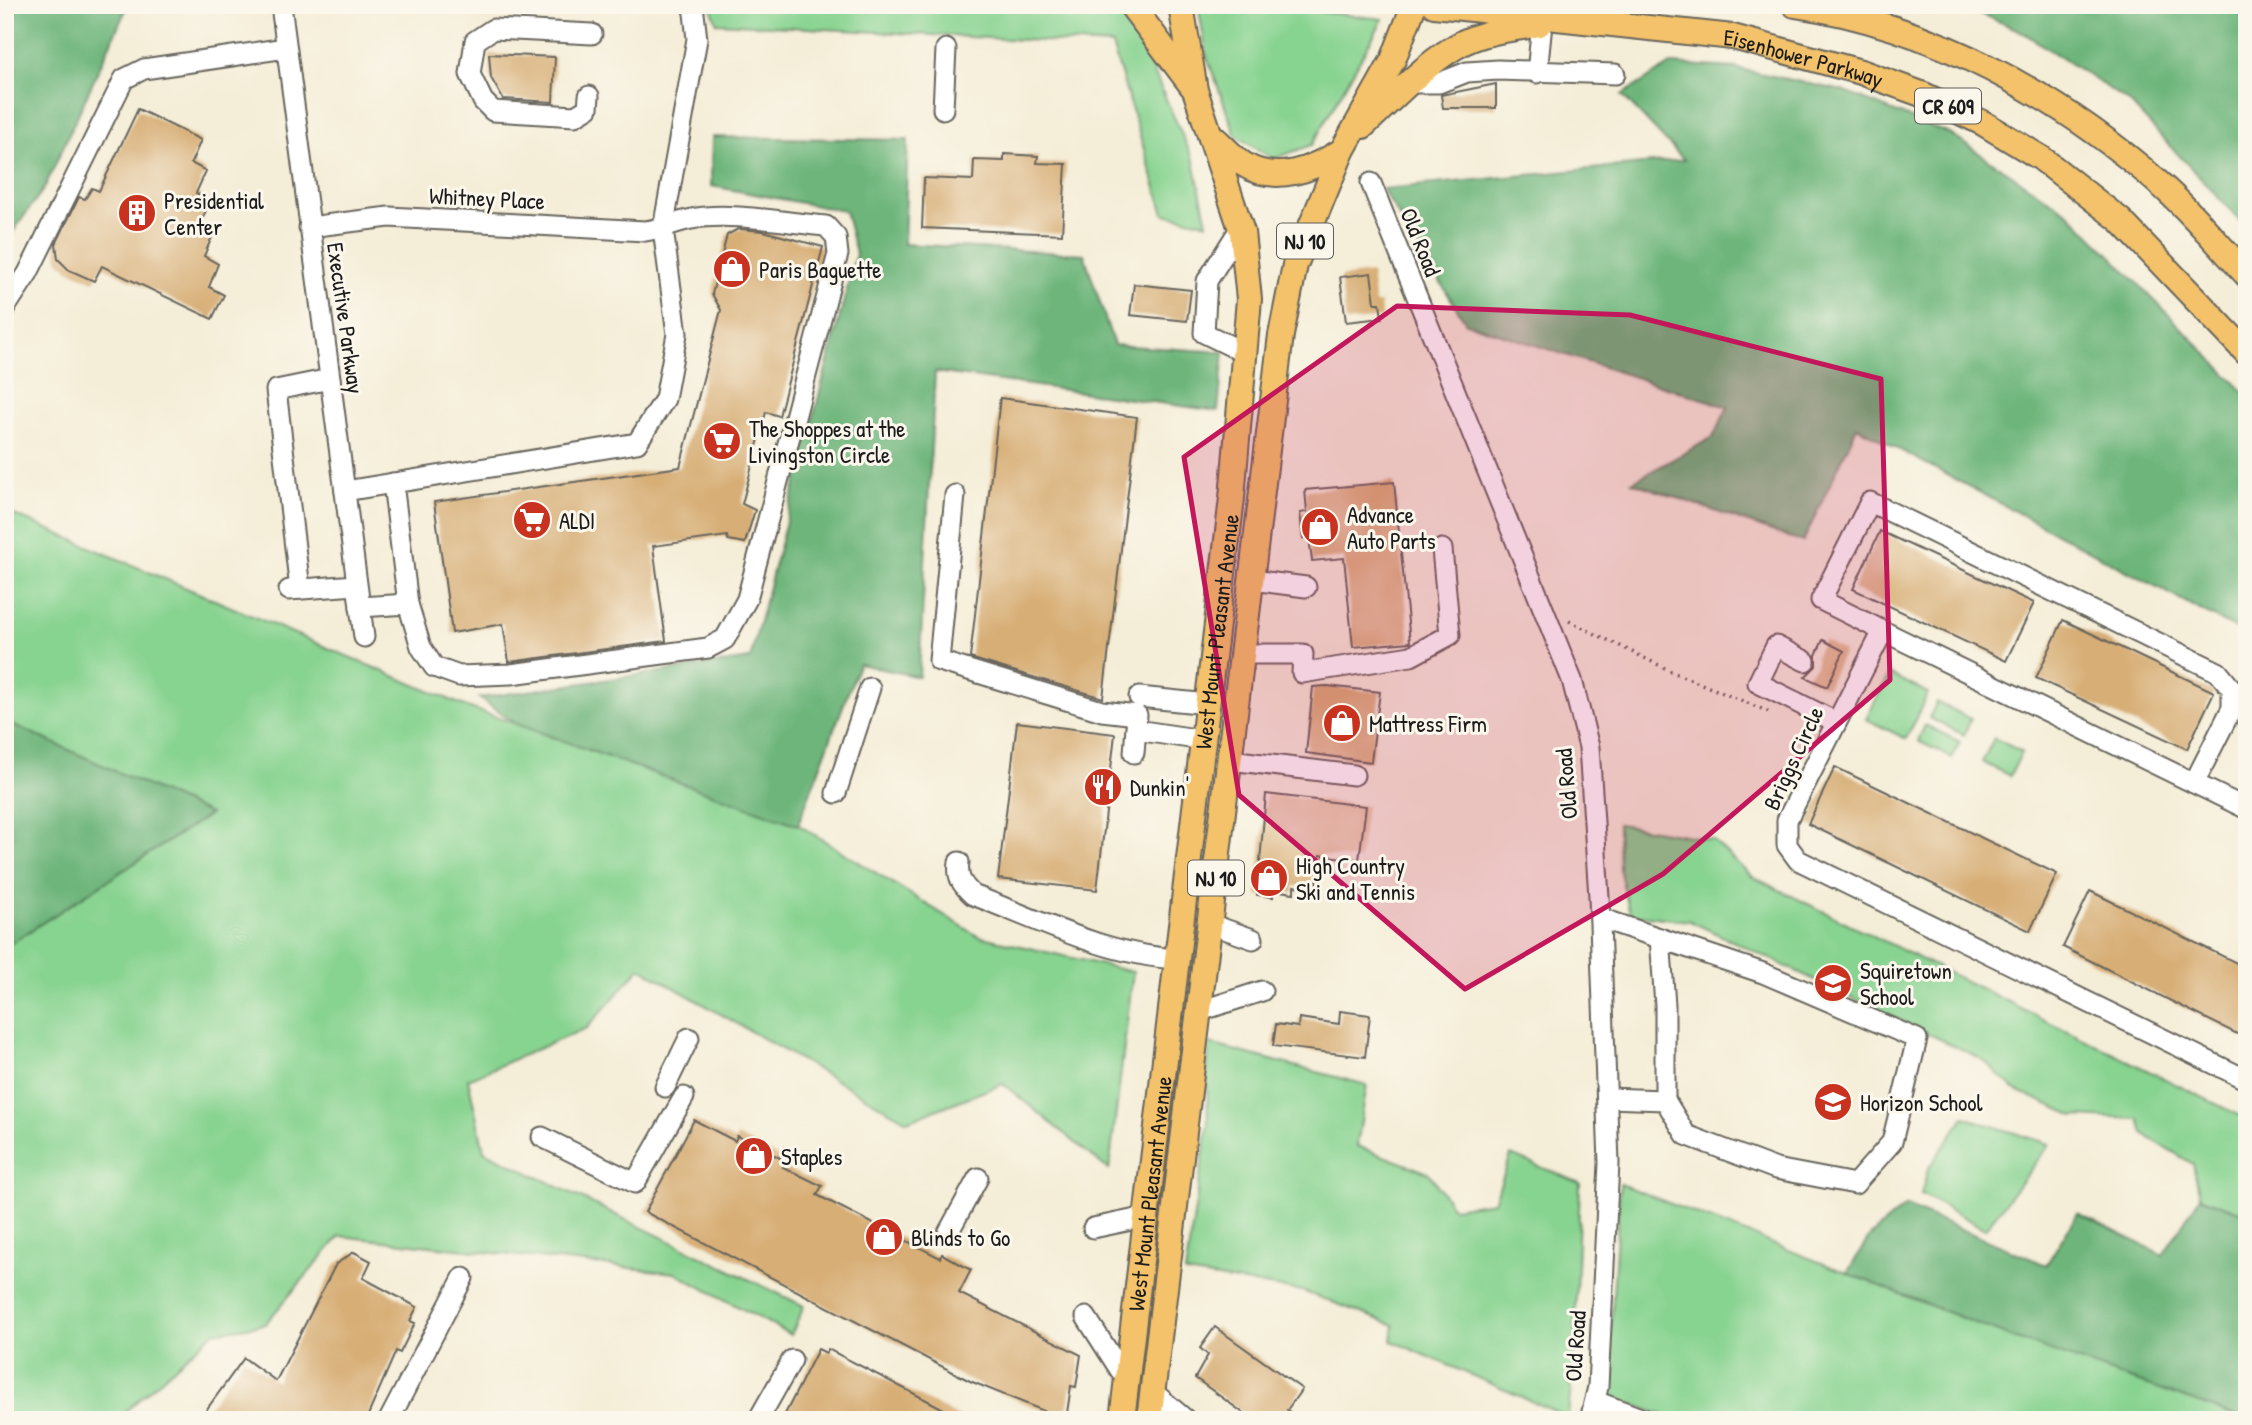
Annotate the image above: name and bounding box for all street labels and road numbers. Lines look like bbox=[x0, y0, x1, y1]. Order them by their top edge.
street label: Eisenhower Parkway bbox=[1722, 21, 1888, 95]
road number: CR 609 bbox=[1915, 88, 1981, 124]
street label: Whitney Place bbox=[428, 179, 546, 217]
street label: Old Road bbox=[1393, 203, 1449, 281]
road number: NJ 10 bbox=[1277, 224, 1333, 258]
street label: Executive Parkway bbox=[320, 240, 372, 396]
street label: West Mount Pleasant Avenue bbox=[1187, 512, 1245, 751]
street label: Briggs Circle bbox=[1755, 701, 1831, 815]
street label: Old Road bbox=[1547, 747, 1585, 821]
road number: NJ 10 bbox=[1188, 860, 1244, 896]
street label: West Mount Pleasant Avenue bbox=[1120, 1074, 1178, 1313]
street label: Old Road bbox=[1557, 1310, 1593, 1382]

